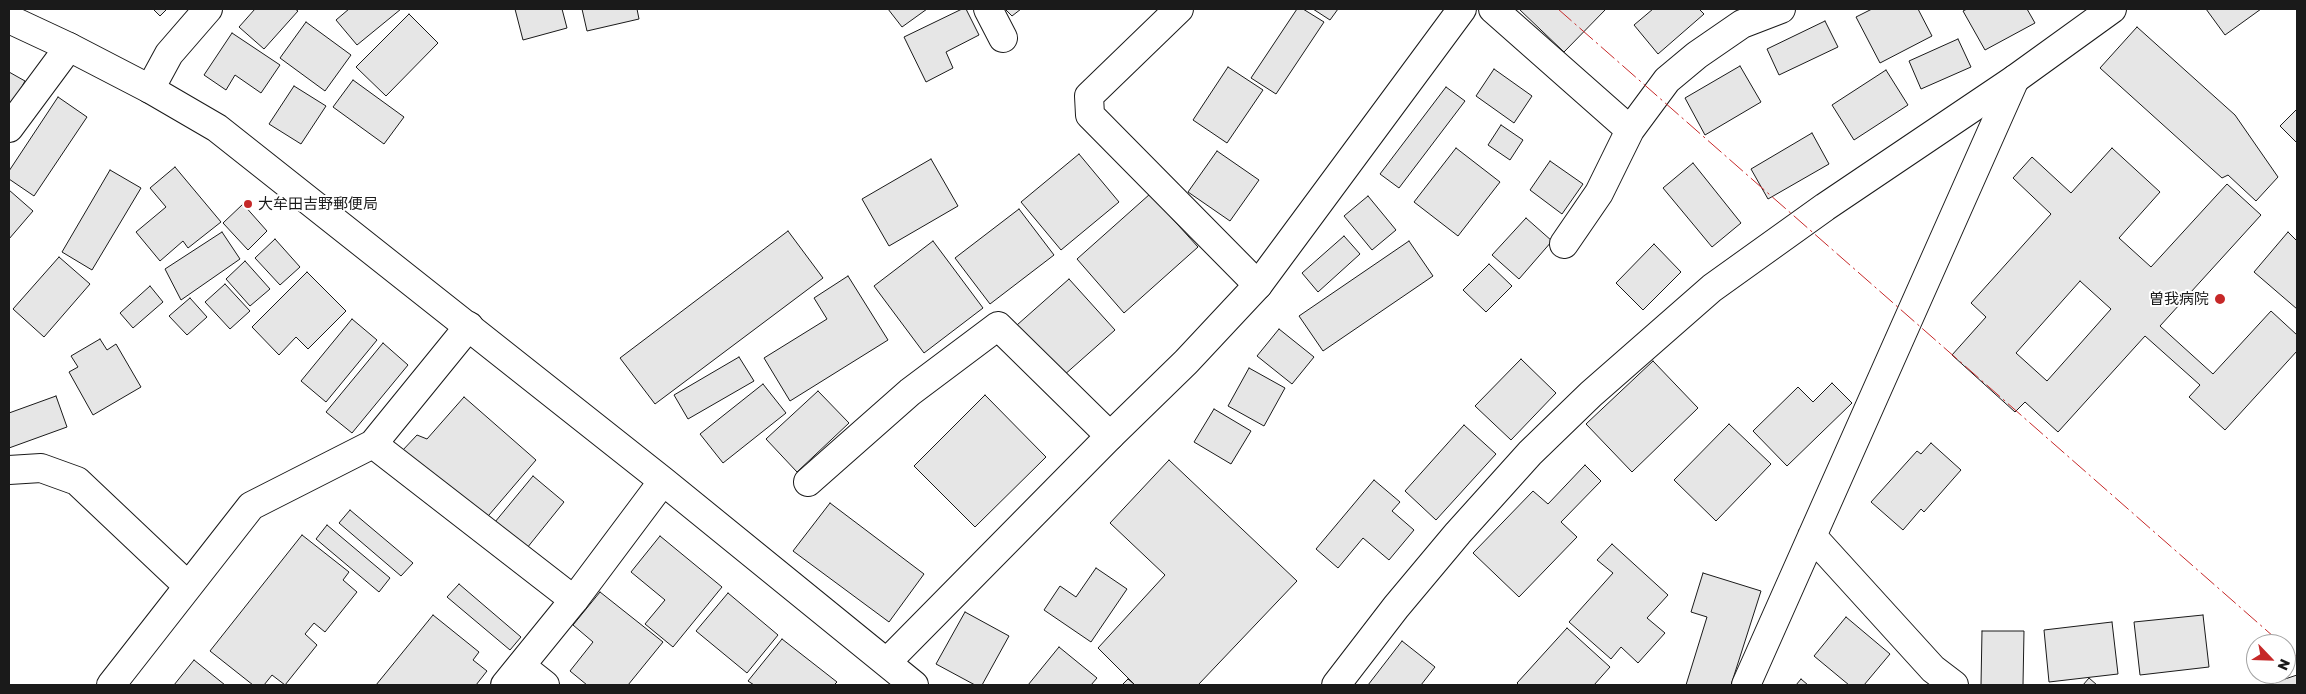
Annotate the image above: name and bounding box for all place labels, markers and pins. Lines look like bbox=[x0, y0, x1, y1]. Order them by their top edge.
place label: 大牟田吉野郵便局 bbox=[258, 195, 378, 213]
marker: 大牟田吉野郵便局 bbox=[242, 198, 254, 210]
place label: 曽我病院 bbox=[2149, 290, 2209, 308]
marker: 曽我病院 bbox=[2213, 292, 2227, 306]

